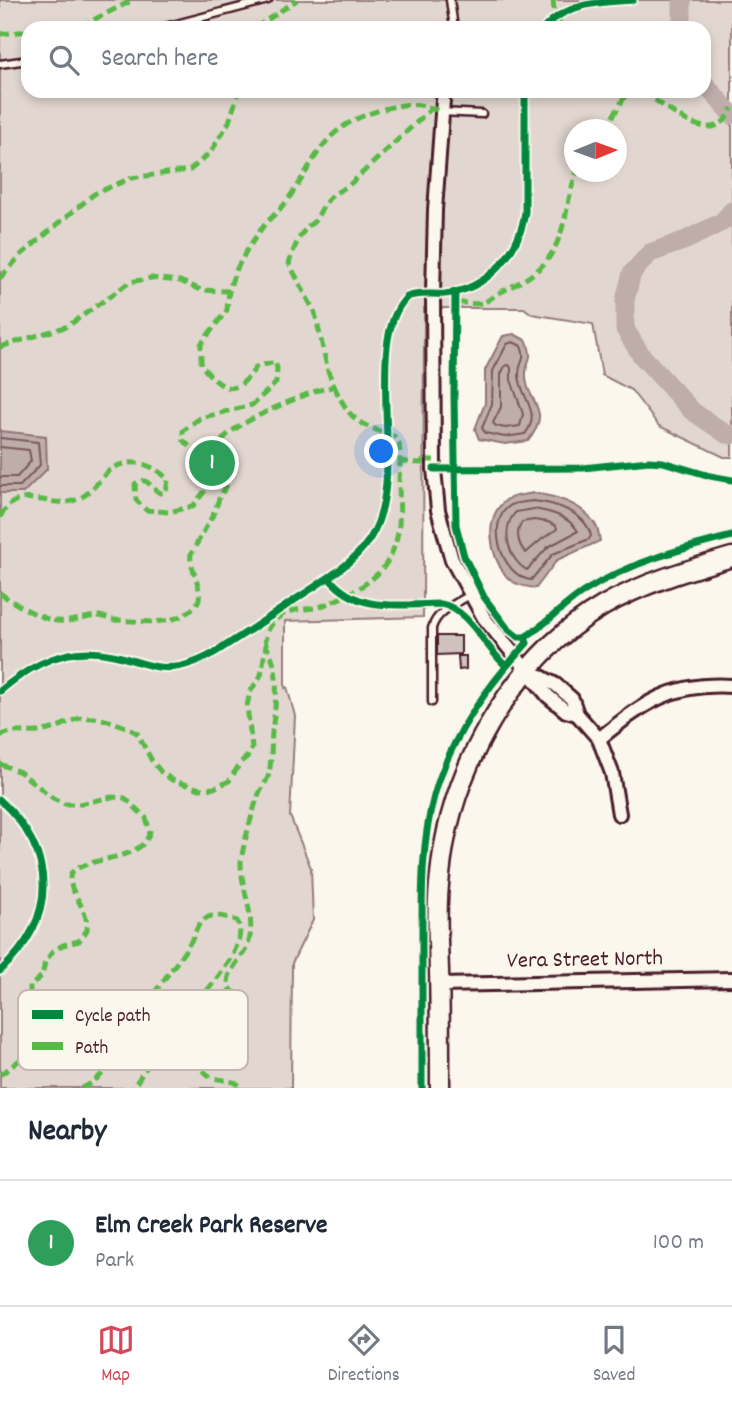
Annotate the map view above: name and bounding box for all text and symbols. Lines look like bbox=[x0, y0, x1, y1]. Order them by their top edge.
search box bbox=[21, 21, 711, 98]
icon: search bbox=[45, 41, 83, 79]
text: Search here bbox=[101, 41, 219, 78]
north arrow bbox=[564, 119, 627, 182]
your location bbox=[364, 434, 398, 468]
pin: 1 bbox=[189, 437, 235, 489]
street label: Vera Street North bbox=[507, 943, 663, 979]
legend bbox=[18, 990, 248, 1070]
text: Cycle path bbox=[75, 1004, 150, 1031]
text: Path bbox=[75, 1036, 108, 1063]
text: Nearby bbox=[28, 1112, 106, 1155]
text: Elm Creek Park Reserve bbox=[95, 1208, 327, 1245]
text: 1 bbox=[48, 1227, 54, 1260]
text: 100 m bbox=[653, 1227, 704, 1260]
text: Park bbox=[95, 1245, 134, 1278]
tab: Map bbox=[97, 1321, 135, 1390]
tab: Directions bbox=[328, 1321, 400, 1390]
tab: Saved bbox=[593, 1321, 635, 1390]

